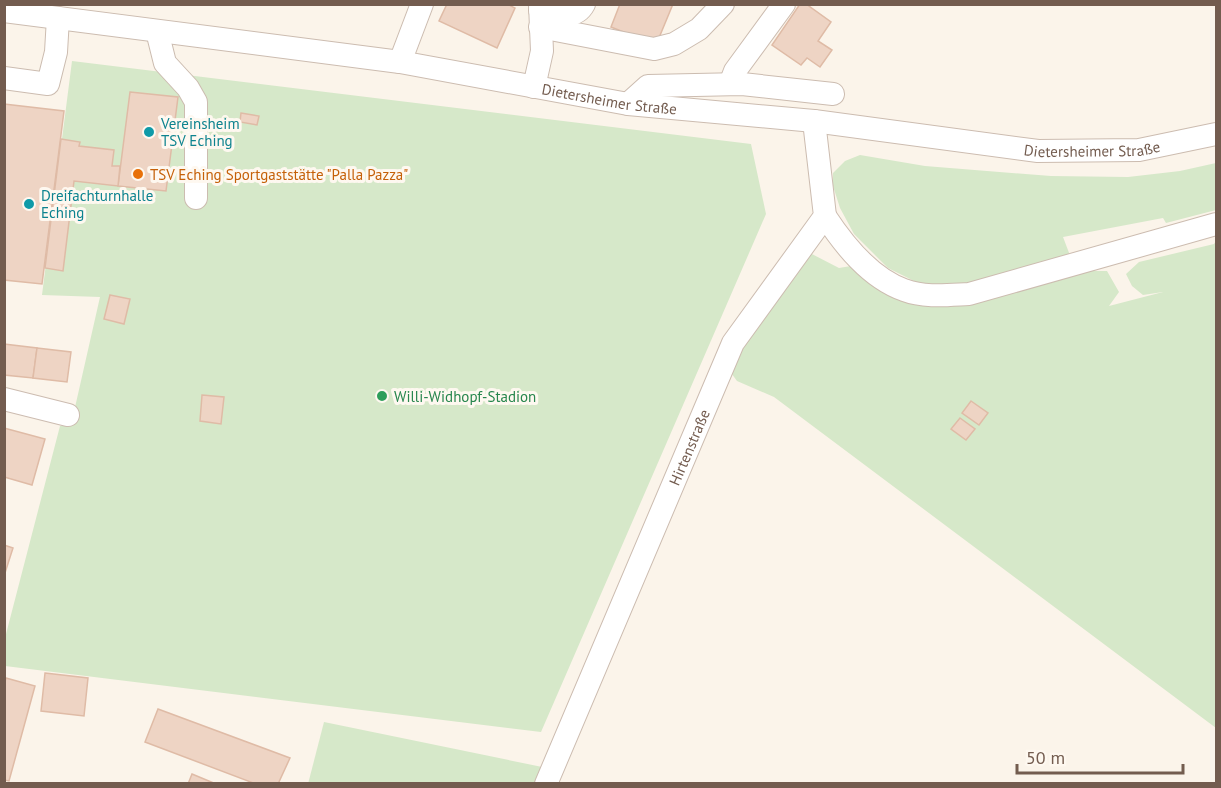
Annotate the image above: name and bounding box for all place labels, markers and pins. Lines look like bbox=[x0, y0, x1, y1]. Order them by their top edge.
place label: Vereinsheim TSV Eching bbox=[160, 114, 240, 150]
marker: Vereinsheim TSV Eching bbox=[142, 125, 156, 139]
place label: TSV Eching Sportgaststätte "Palla Pazza" bbox=[150, 165, 408, 184]
marker: TSV Eching Sportgaststätte "Palla Pazza" bbox=[131, 167, 145, 181]
place label: Dreifachturnhalle Eching bbox=[41, 186, 153, 222]
marker: Dreifachturnhalle Eching bbox=[22, 197, 36, 211]
place label: Willi-Widhopf-Stadion bbox=[394, 387, 536, 406]
marker: Willi-Widhopf-Stadion bbox=[375, 389, 389, 403]

